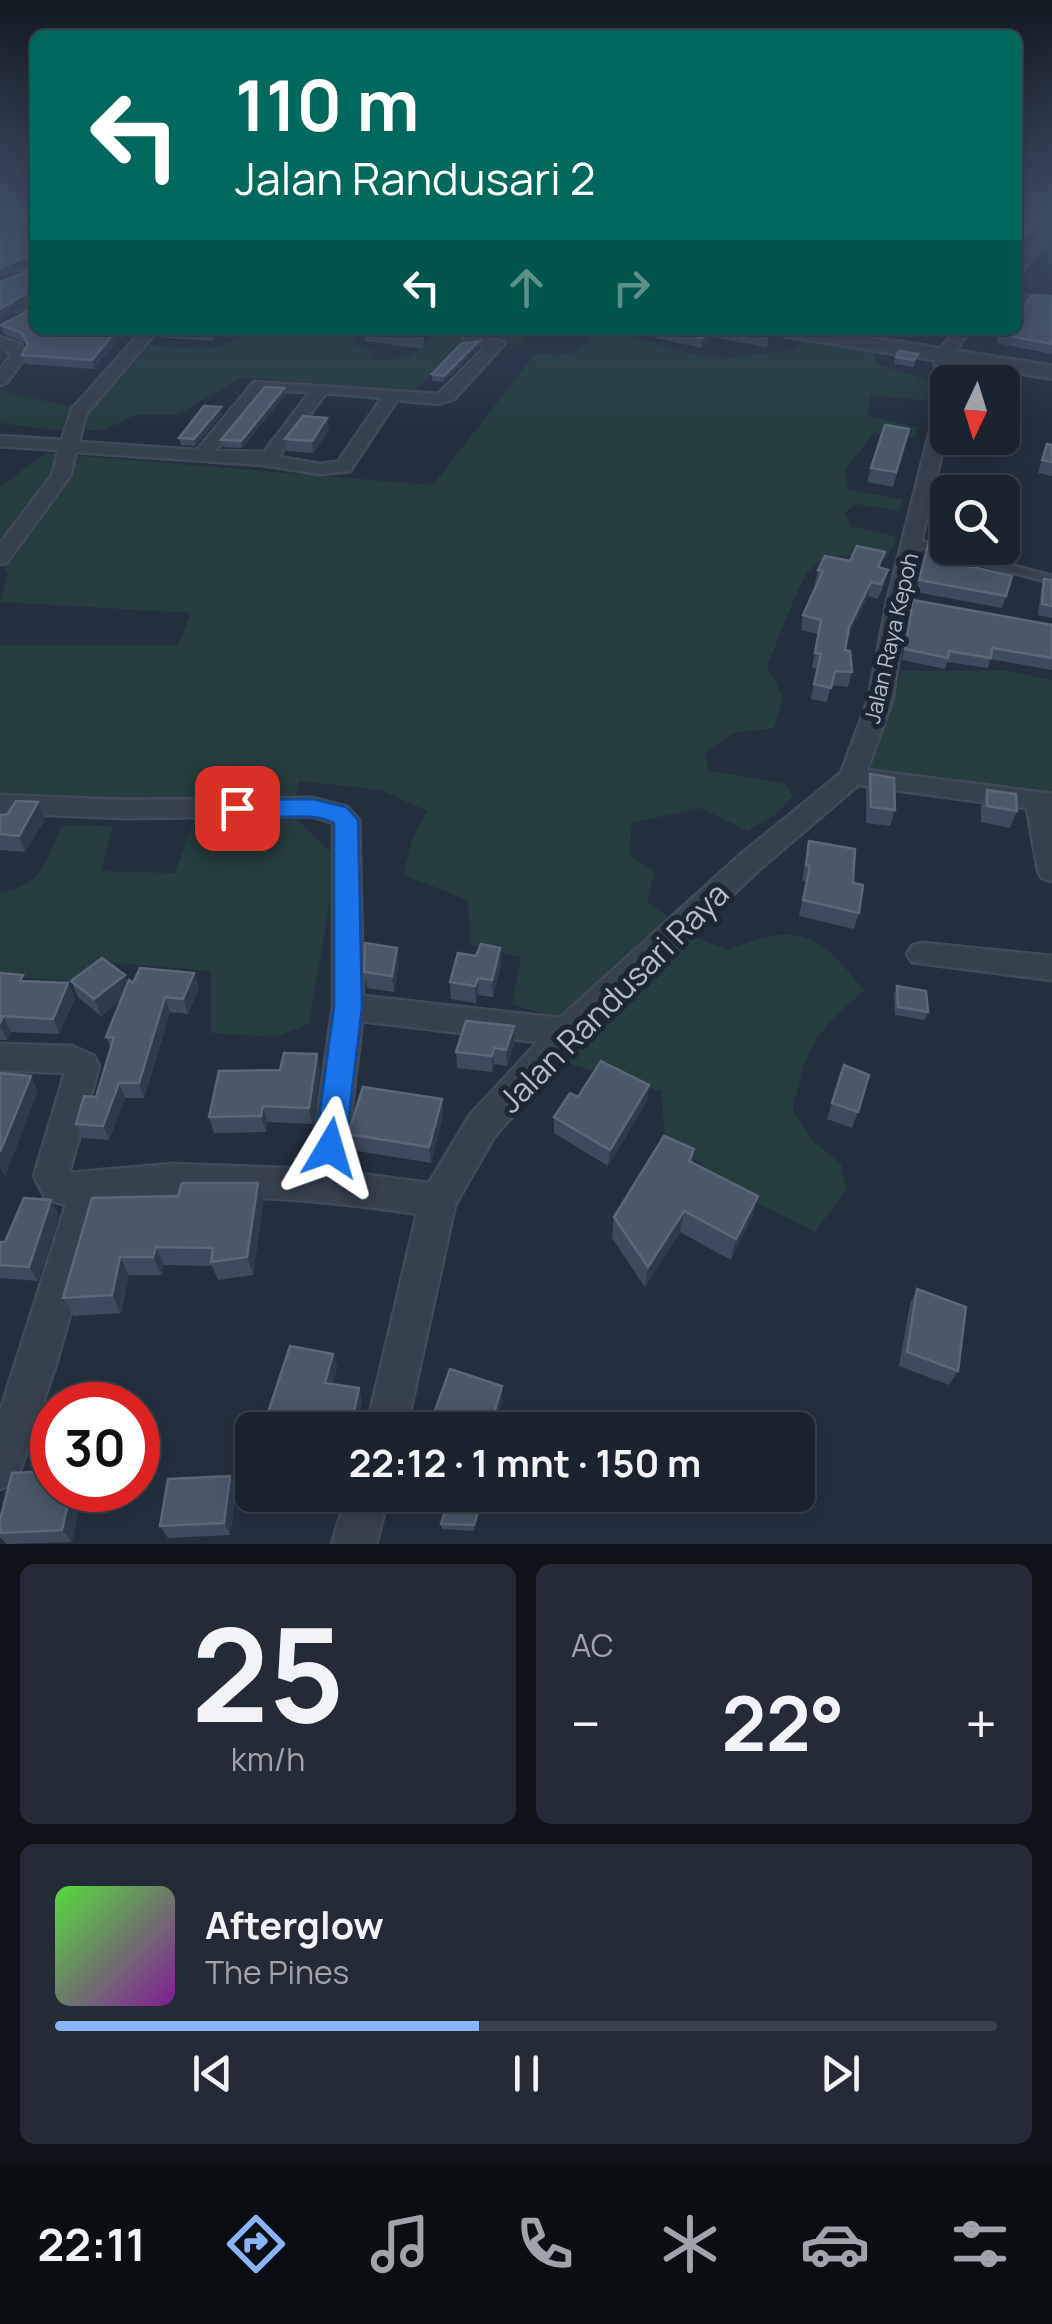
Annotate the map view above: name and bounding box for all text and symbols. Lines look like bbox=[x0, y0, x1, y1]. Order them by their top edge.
text: 110 m bbox=[235, 56, 419, 152]
icon: left bbox=[70, 70, 200, 200]
text: Jalan Randusari 2 bbox=[235, 147, 595, 209]
icon: left bbox=[394, 260, 449, 315]
icon: ahead bbox=[499, 260, 554, 315]
icon: right bbox=[604, 260, 659, 315]
north arrow bbox=[930, 365, 1020, 455]
map controls bbox=[930, 365, 1020, 565]
button: search bbox=[930, 475, 1020, 565]
street label: Jalan Raya Kepoh bbox=[857, 550, 925, 726]
pin bbox=[195, 766, 280, 851]
icon: arrive bbox=[210, 781, 265, 836]
street label: Jalan Randusari Raya bbox=[488, 872, 738, 1122]
position arrow bbox=[278, 1096, 382, 1200]
speed limit sign: 30 bbox=[30, 1382, 160, 1512]
text: 22:12 · 1 mnt · 150 m bbox=[349, 1436, 701, 1488]
text: 25 bbox=[191, 1583, 345, 1761]
text: AC bbox=[571, 1623, 614, 1667]
text: 22° bbox=[721, 1671, 845, 1774]
text: − bbox=[571, 1685, 601, 1761]
text: + bbox=[965, 1685, 997, 1761]
text: km/h bbox=[231, 1737, 305, 1781]
text: Afterglow bbox=[205, 1898, 384, 1950]
text: The Pines bbox=[205, 1950, 349, 1994]
icon: previous bbox=[185, 2046, 240, 2101]
icon: pause bbox=[499, 2046, 554, 2101]
icon: next bbox=[813, 2046, 868, 2101]
icon: directions bbox=[221, 2209, 291, 2279]
icon: music bbox=[365, 2209, 435, 2279]
icon: phone bbox=[510, 2209, 580, 2279]
icon: climate bbox=[655, 2209, 725, 2279]
icon: car bbox=[800, 2209, 870, 2279]
icon: filters bbox=[945, 2209, 1015, 2279]
text: 22:11 bbox=[37, 2213, 146, 2275]

